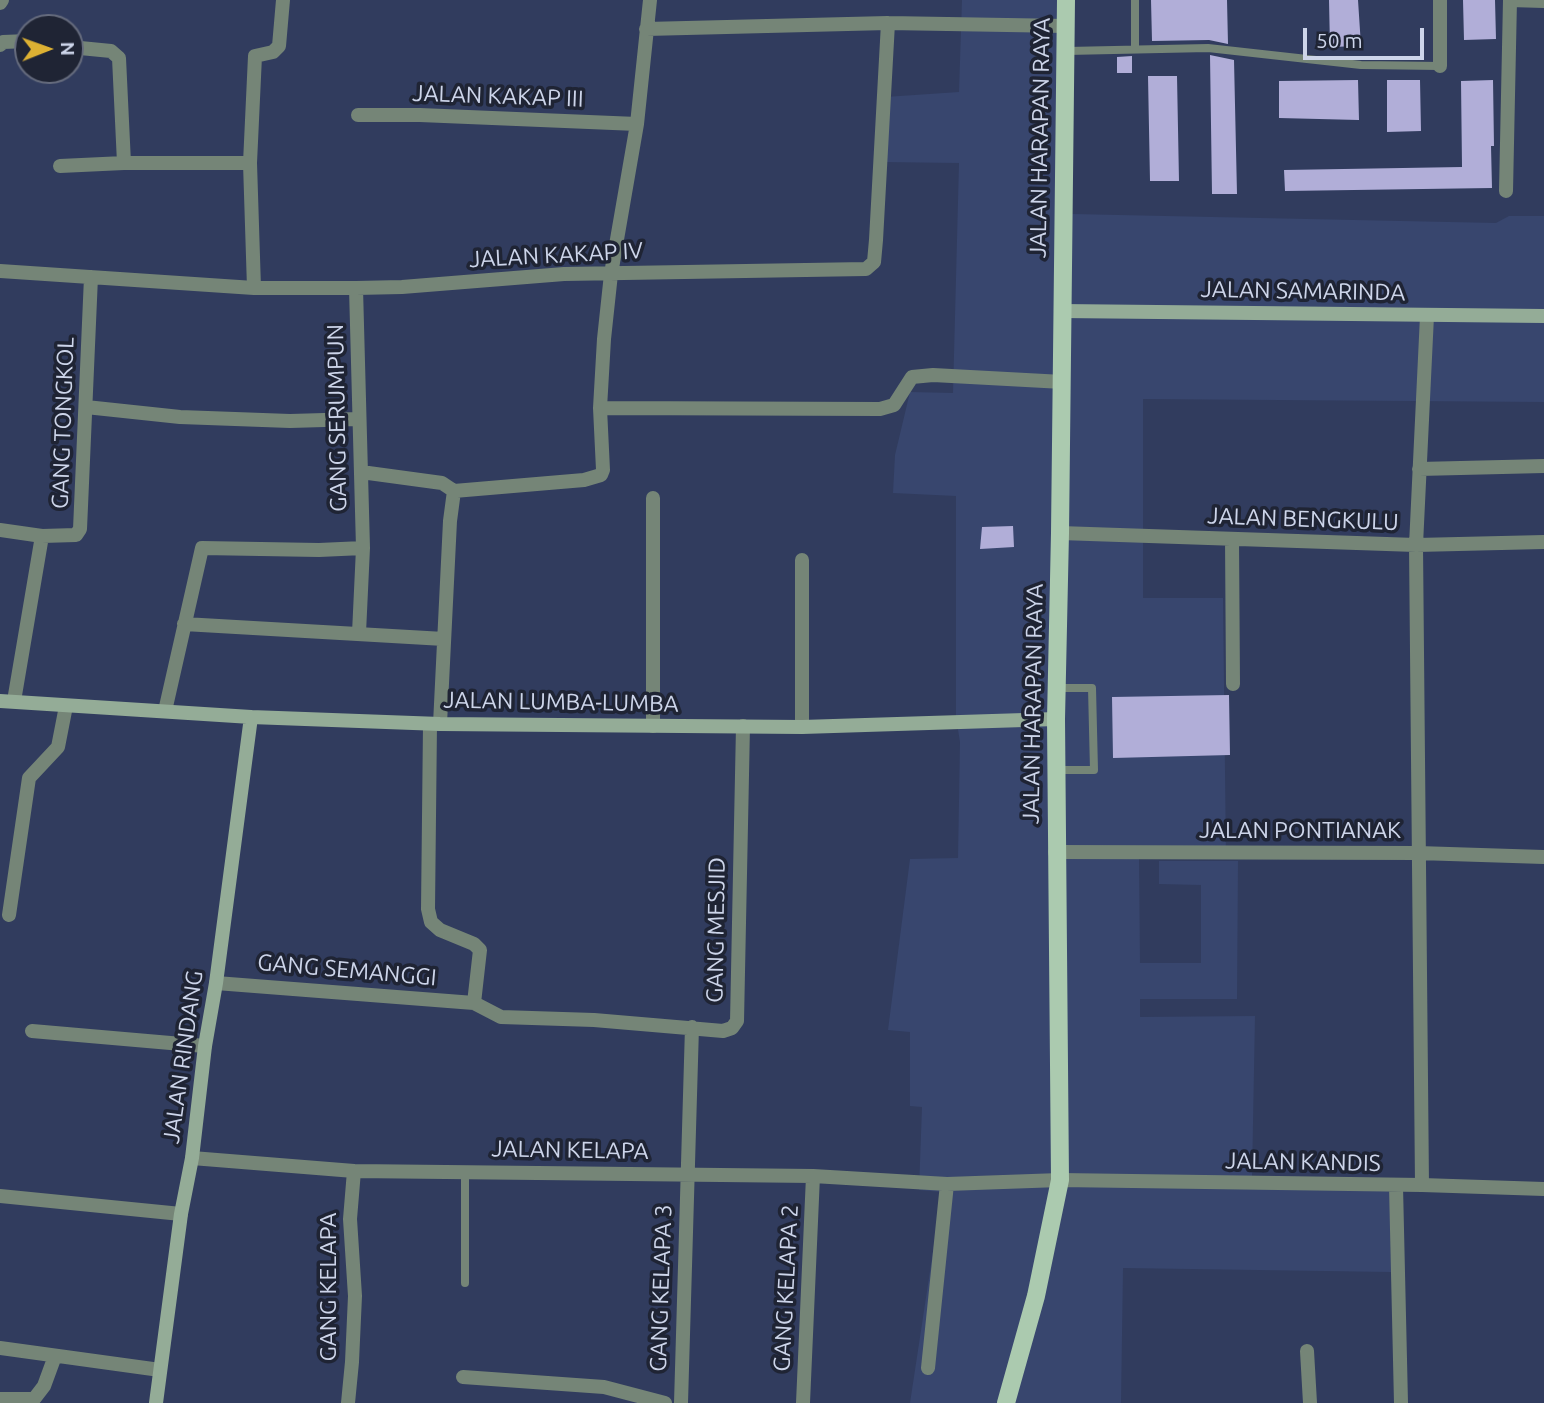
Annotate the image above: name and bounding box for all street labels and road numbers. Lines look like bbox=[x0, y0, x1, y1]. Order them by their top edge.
street label: JALAN HARAPAN RAYA bbox=[1024, 18, 1056, 258]
street label: JALAN KAKAP III bbox=[412, 79, 584, 113]
street label: JALAN KAKAP IV bbox=[468, 237, 644, 273]
street label: JALAN SAMARINDA bbox=[1200, 275, 1406, 307]
street label: GANG SERUMPUN bbox=[322, 324, 352, 512]
street label: GANG TONGKOL bbox=[46, 337, 80, 509]
street label: JALAN BENGKULU bbox=[1207, 502, 1399, 536]
street label: JALAN HARAPAN RAYA bbox=[1017, 584, 1049, 824]
street label: JALAN LUMBA-LUMBA bbox=[443, 686, 679, 718]
street label: JALAN PONTIANAK bbox=[1199, 816, 1401, 844]
street label: GANG MESJID bbox=[701, 857, 731, 1003]
street label: GANG SEMANGGI bbox=[256, 948, 438, 992]
street label: JALAN RINDANG bbox=[157, 969, 209, 1145]
street label: JALAN KELAPA bbox=[491, 1135, 649, 1165]
street label: JALAN KANDIS bbox=[1225, 1147, 1381, 1177]
street label: GANG KELAPA 3 bbox=[644, 1204, 678, 1372]
street label: GANG KELAPA 2 bbox=[768, 1204, 804, 1372]
street label: GANG KELAPA bbox=[314, 1212, 342, 1362]

